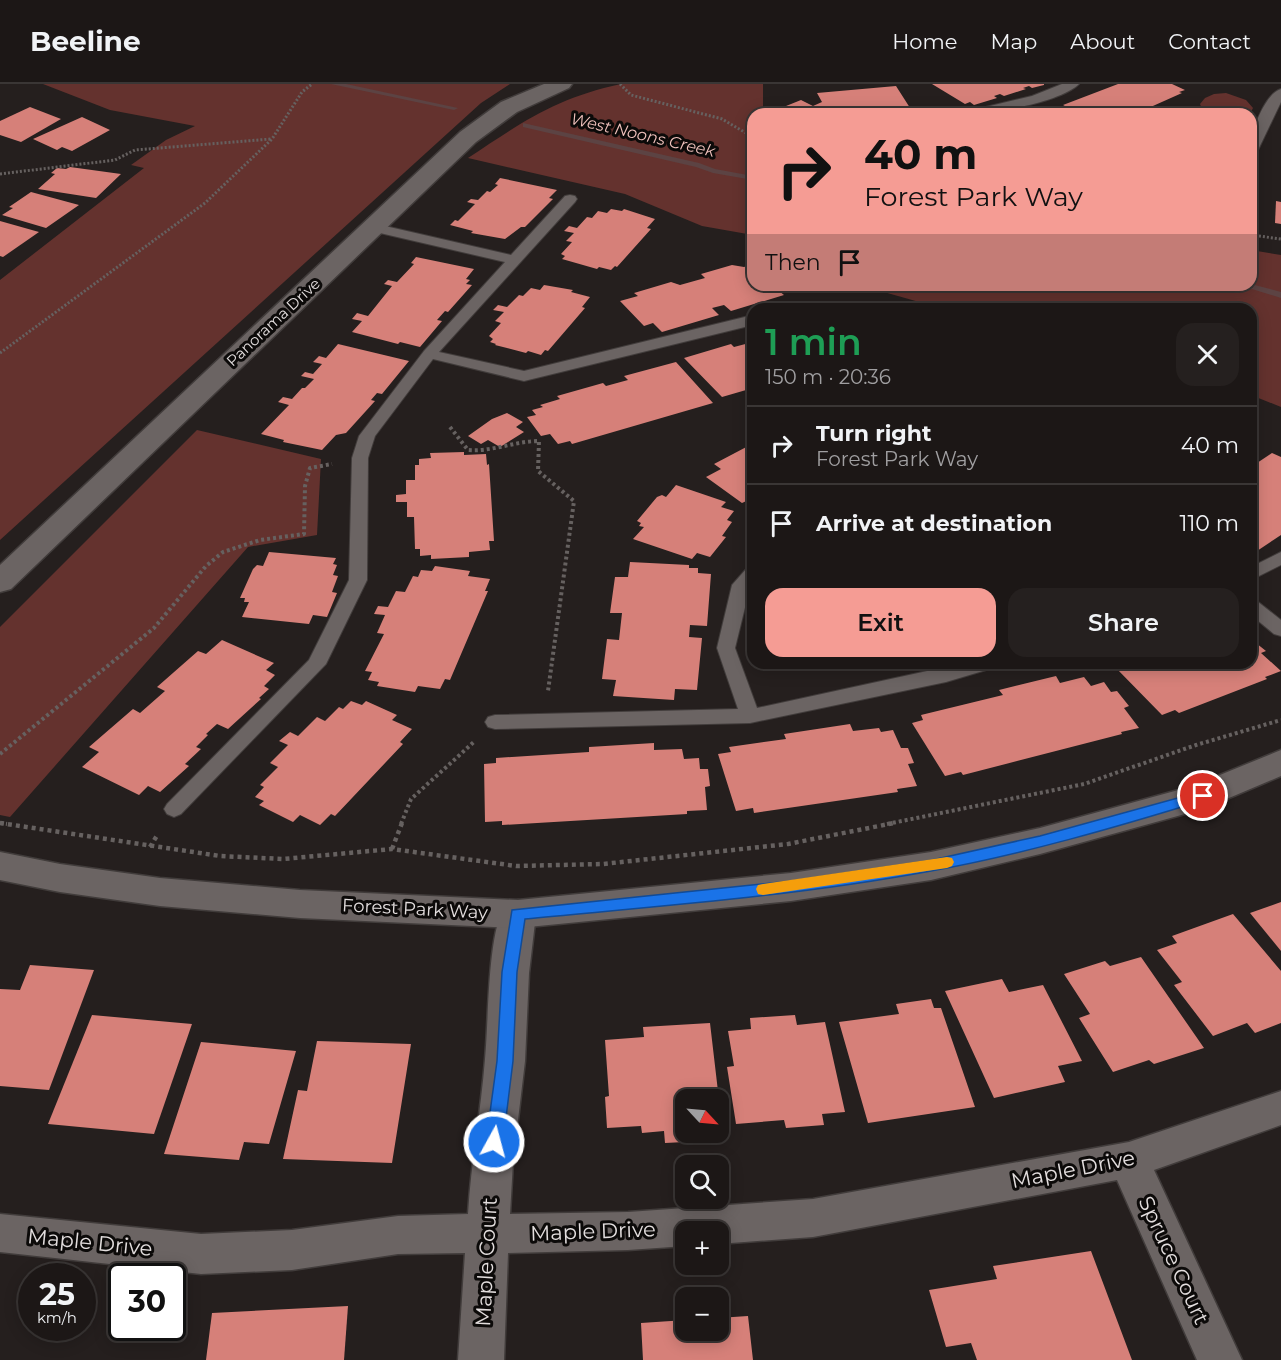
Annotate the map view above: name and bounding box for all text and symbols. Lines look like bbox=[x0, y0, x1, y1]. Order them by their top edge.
text: Beeline bbox=[30, 24, 141, 58]
text: Home bbox=[892, 29, 957, 54]
text: Map bbox=[990, 29, 1037, 54]
text: About bbox=[1070, 29, 1135, 54]
text: Contact bbox=[1168, 29, 1251, 54]
water label: West Noons Creek bbox=[569, 109, 718, 161]
text: 40 m bbox=[864, 128, 977, 180]
icon: right bbox=[765, 132, 843, 210]
text: Forest Park Way bbox=[864, 180, 1083, 213]
icon: arrive bbox=[833, 246, 866, 279]
text: Then bbox=[765, 249, 821, 276]
street label: Panorama Drive bbox=[222, 274, 324, 370]
text: 1 min bbox=[765, 320, 862, 364]
button: close bbox=[1176, 323, 1239, 386]
text: 150 m · 20:36 bbox=[765, 365, 891, 389]
text: Turn right bbox=[816, 420, 931, 447]
icon: right bbox=[765, 429, 798, 462]
text: 40 m bbox=[1181, 432, 1239, 459]
text: Forest Park Way bbox=[816, 447, 978, 471]
icon: arrive bbox=[765, 507, 798, 540]
text: Arrive at destination bbox=[816, 510, 1052, 537]
text: 110 m bbox=[1179, 510, 1239, 537]
button: Exit bbox=[765, 588, 996, 657]
button: Share bbox=[1008, 588, 1239, 657]
pin bbox=[1177, 770, 1228, 821]
icon: arrive bbox=[1186, 779, 1219, 812]
street label: Forest Park Way bbox=[342, 894, 489, 924]
north arrow bbox=[675, 1089, 729, 1143]
map controls bbox=[675, 1089, 729, 1341]
position arrow bbox=[462, 1110, 526, 1174]
street label: Maple Drive bbox=[1009, 1145, 1137, 1193]
button: search bbox=[675, 1155, 729, 1209]
street label: Spruce Court bbox=[1133, 1192, 1215, 1328]
street label: Maple Court bbox=[470, 1197, 502, 1327]
street label: Maple Drive bbox=[530, 1216, 656, 1246]
button: + bbox=[675, 1221, 729, 1275]
street label: Maple Drive bbox=[26, 1223, 154, 1261]
speed limit sign: 30 bbox=[108, 1263, 186, 1341]
text: 25 bbox=[39, 1276, 75, 1313]
button: − bbox=[675, 1287, 729, 1341]
text: km/h bbox=[37, 1308, 77, 1327]

